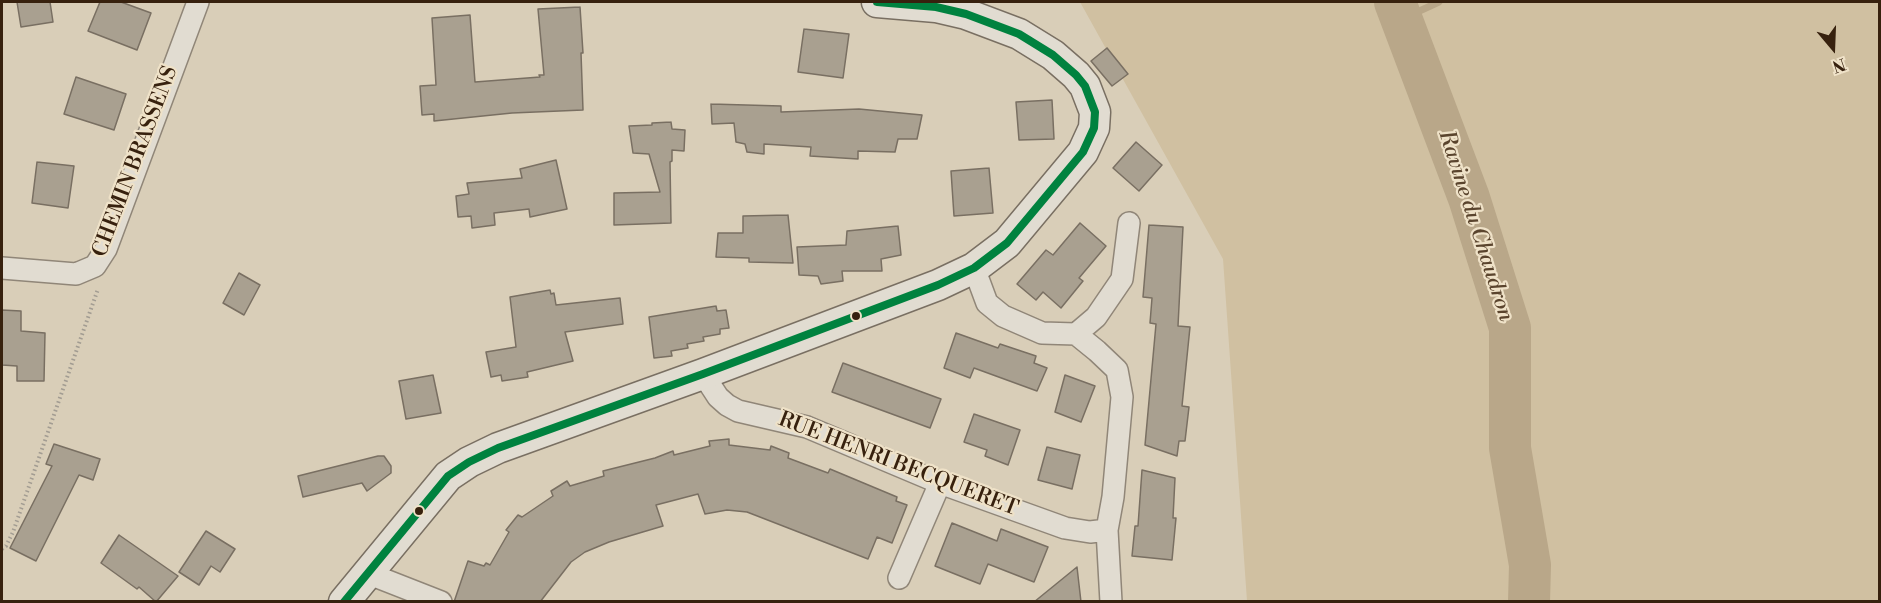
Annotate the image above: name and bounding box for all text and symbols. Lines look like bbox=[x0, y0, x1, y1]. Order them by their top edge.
north arrow bbox=[1803, 18, 1863, 78]
text: N bbox=[1830, 54, 1848, 77]
street label: CHEMIN BRASSENS bbox=[88, 63, 184, 261]
water label: Ravine du Chaudron bbox=[1432, 127, 1518, 325]
unlabelled marker bbox=[850, 310, 862, 322]
street label: RUE HENRI BECQUERET bbox=[774, 408, 1022, 522]
unlabelled marker bbox=[413, 505, 425, 517]

